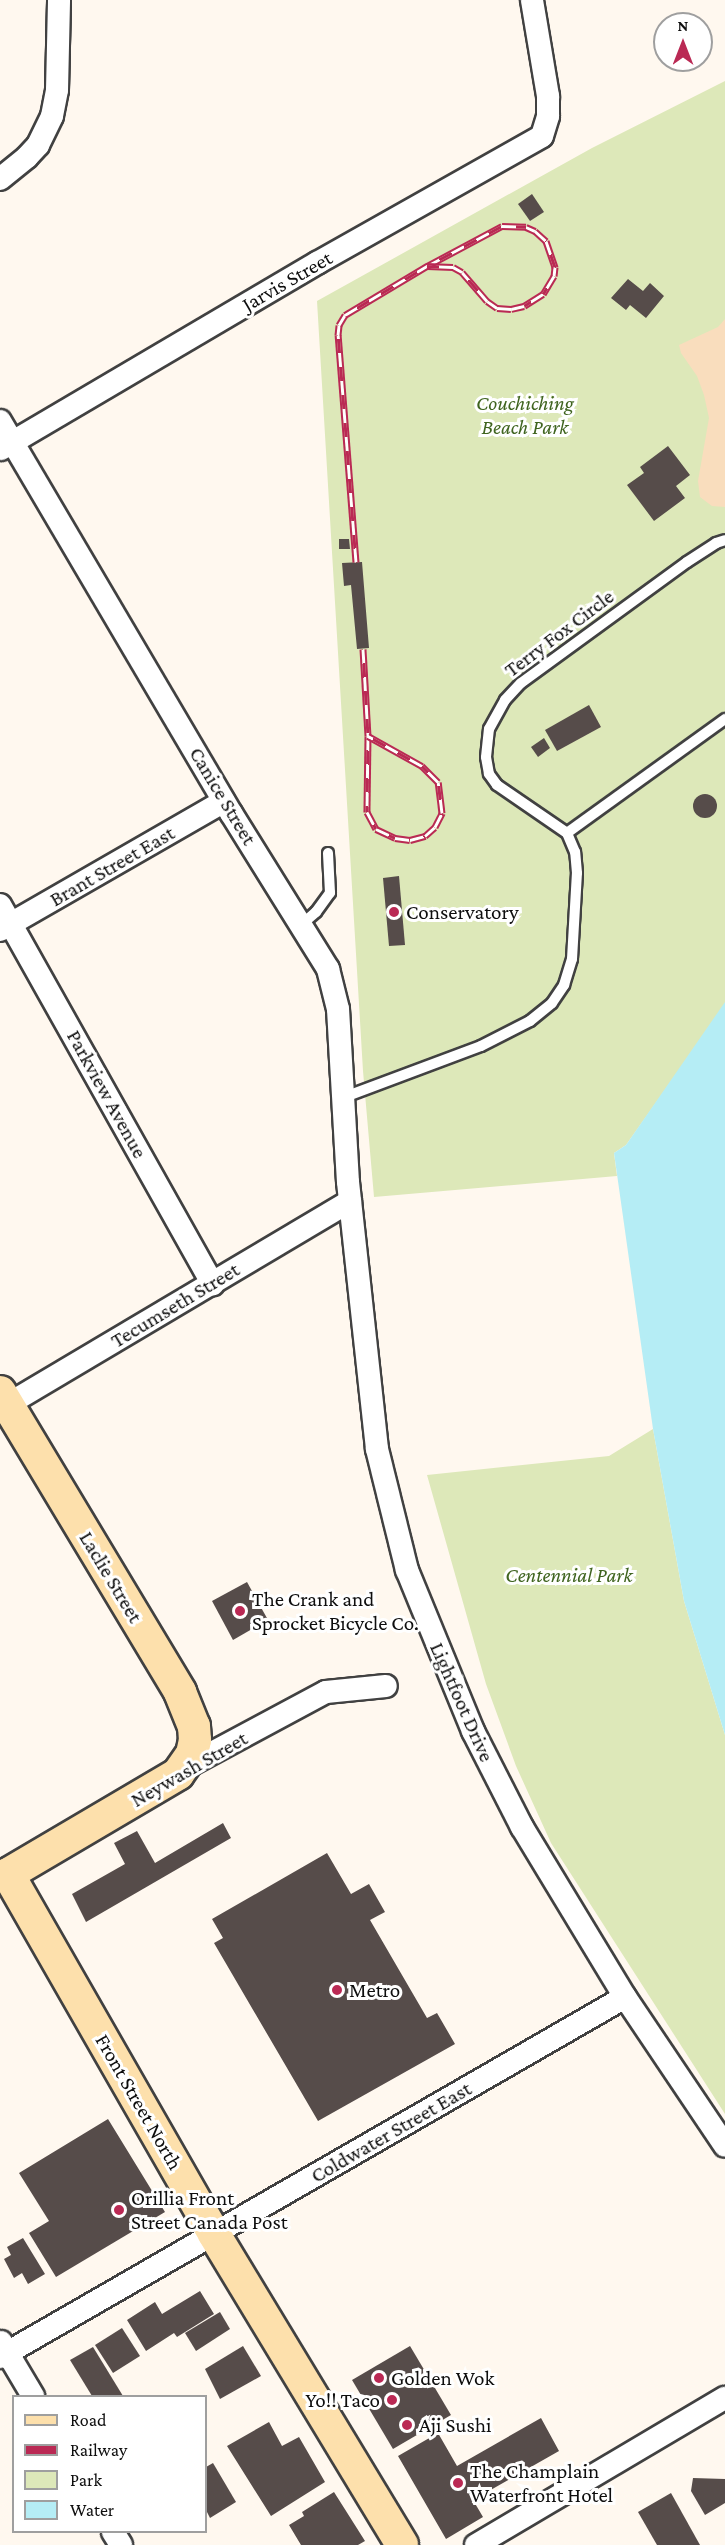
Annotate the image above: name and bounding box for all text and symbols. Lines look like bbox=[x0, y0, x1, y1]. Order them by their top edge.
north arrow bbox=[653, 12, 713, 72]
text: N bbox=[678, 17, 688, 34]
street label: Jarvis Street bbox=[237, 245, 337, 317]
park label: Couchiching Beach Park bbox=[476, 390, 574, 440]
street label: Terry Fox Circle bbox=[499, 584, 619, 682]
street label: Canice Street bbox=[184, 742, 262, 850]
street label: Brant Street East bbox=[45, 820, 179, 912]
place label: Conservatory bbox=[406, 899, 519, 925]
marker: Conservatory bbox=[387, 905, 401, 919]
street label: Parkview Avenue bbox=[61, 1026, 153, 1162]
street label: Tecumseth Street bbox=[106, 1257, 244, 1353]
street label: Laclie Street bbox=[74, 1527, 148, 1627]
park label: Centennial Park bbox=[505, 1562, 633, 1588]
place label: The Crank and Sprocket Bicycle Co. bbox=[252, 1586, 419, 1636]
marker: The Crank and Sprocket Bicycle Co. bbox=[233, 1604, 247, 1618]
street label: Lightfoot Drive bbox=[424, 1638, 500, 1766]
street label: Neywash Street bbox=[126, 1725, 252, 1813]
place label: Metro bbox=[349, 1977, 400, 2003]
marker: Metro bbox=[330, 1983, 344, 1997]
street label: Front Street North bbox=[90, 2030, 188, 2174]
street label: Coldwater Street East bbox=[306, 2076, 476, 2188]
place label: Orillia Front Street Canada Post bbox=[131, 2185, 288, 2235]
marker: Orillia Front Street Canada Post bbox=[112, 2203, 126, 2217]
place label: Golden Wok bbox=[391, 2365, 495, 2391]
marker: Golden Wok bbox=[372, 2371, 386, 2385]
place label: Yo!! Taco bbox=[306, 2387, 380, 2413]
marker: Yo!! Taco bbox=[385, 2393, 399, 2407]
legend bbox=[12, 2395, 207, 2533]
text: Road bbox=[70, 2410, 107, 2430]
place label: Aji Sushi bbox=[419, 2412, 491, 2438]
marker: Aji Sushi bbox=[400, 2418, 414, 2432]
text: Railway bbox=[70, 2440, 127, 2460]
place label: The Champlain Waterfront Hotel bbox=[470, 2458, 613, 2508]
text: Park bbox=[70, 2470, 102, 2490]
marker: The Champlain Waterfront Hotel bbox=[451, 2476, 465, 2490]
text: Water bbox=[70, 2500, 114, 2520]

